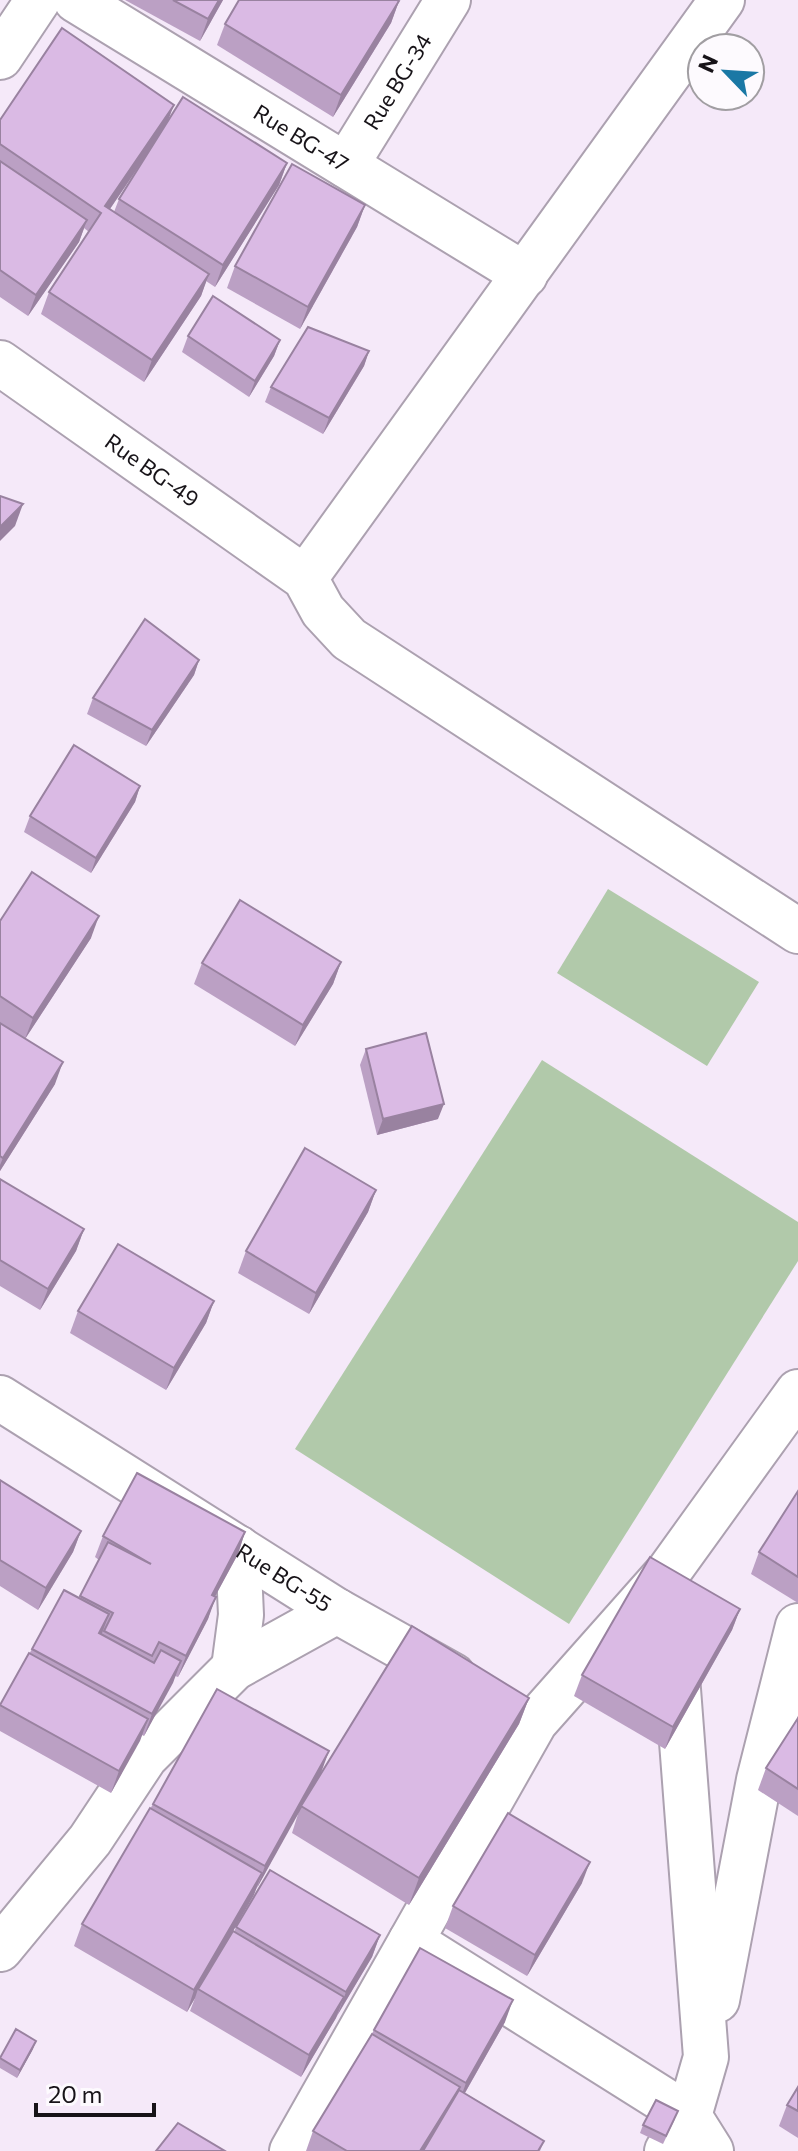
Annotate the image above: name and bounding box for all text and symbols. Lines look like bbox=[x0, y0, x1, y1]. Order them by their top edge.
street label: Rue BG-34 bbox=[357, 28, 437, 134]
north arrow bbox=[686, 32, 766, 112]
text: N bbox=[692, 50, 723, 77]
street label: Rue BG-47 bbox=[249, 98, 354, 177]
street label: Rue BG-49 bbox=[100, 427, 205, 512]
street label: Rue BG-55 bbox=[232, 1537, 337, 1617]
scale bar bbox=[36, 2067, 154, 2117]
text: 20 m bbox=[48, 2079, 102, 2108]

